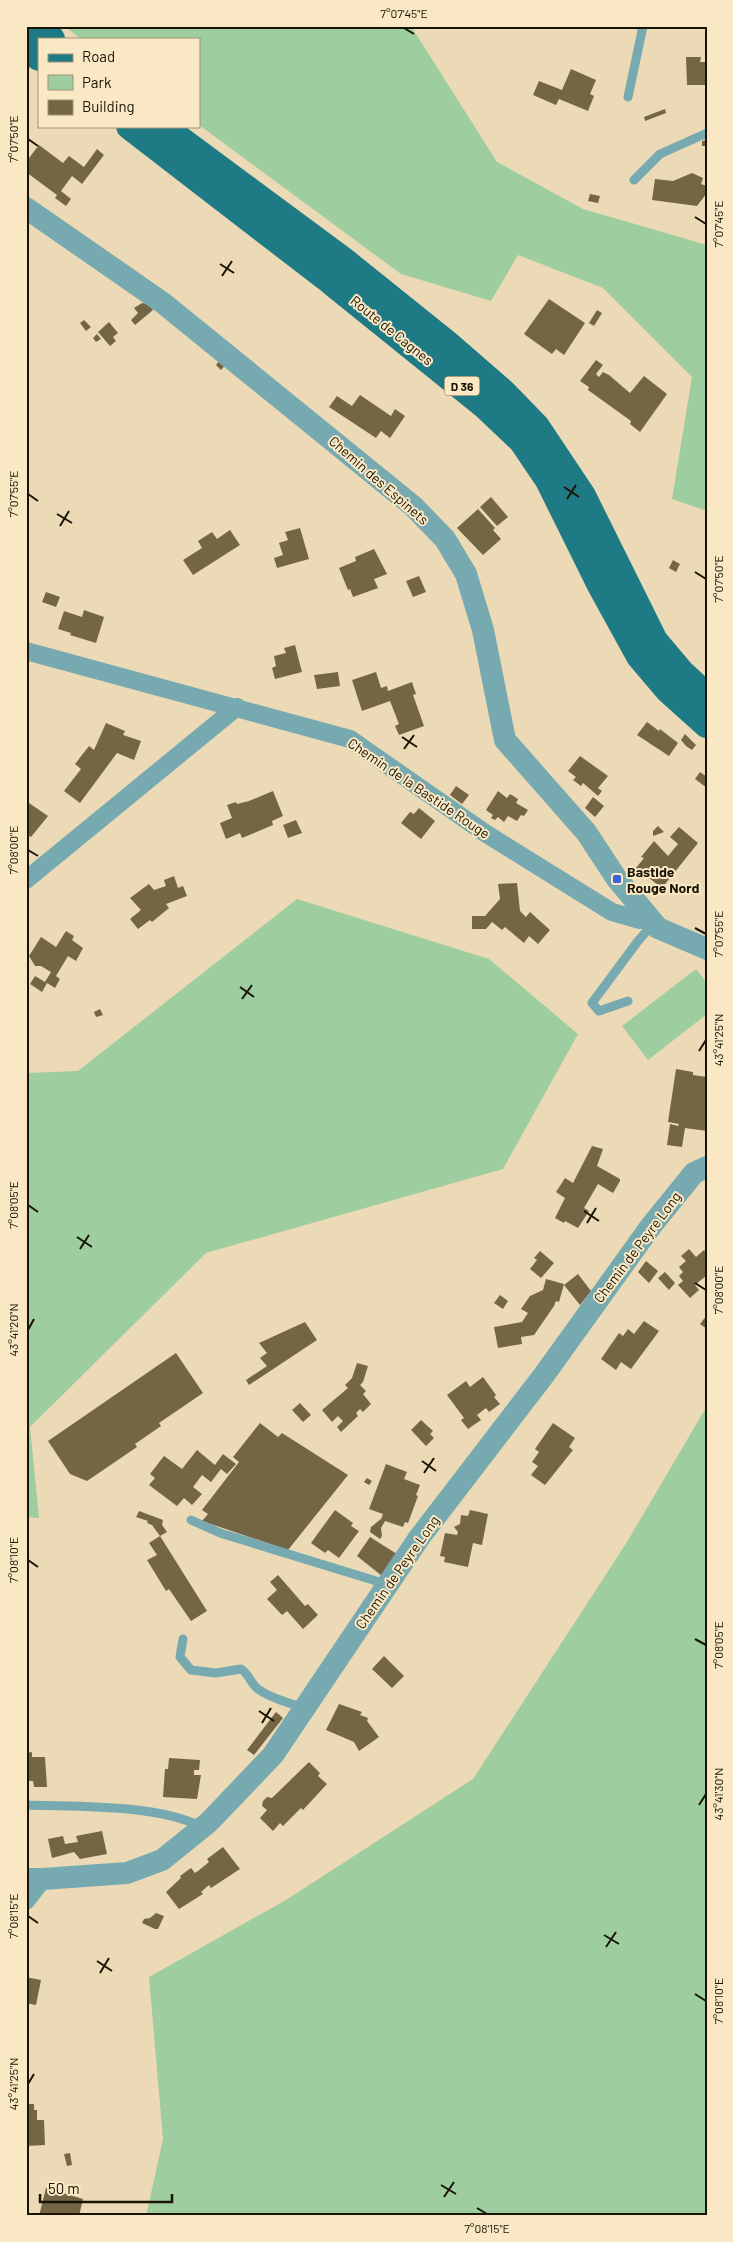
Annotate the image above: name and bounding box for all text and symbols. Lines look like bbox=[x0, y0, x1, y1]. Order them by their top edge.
text: 7°07'45"E bbox=[380, 6, 428, 20]
legend bbox=[38, 38, 200, 128]
text: Road bbox=[82, 47, 115, 65]
text: Park bbox=[82, 73, 112, 91]
text: Building bbox=[82, 97, 135, 115]
text: 7°07'50"E bbox=[6, 115, 20, 163]
text: 7°07'45"E bbox=[711, 200, 725, 248]
street label: Route de Cagnes bbox=[347, 292, 437, 369]
road number: D 36 bbox=[444, 376, 480, 396]
street label: Chemin des Espinets bbox=[326, 432, 433, 528]
text: 7°07'55"E bbox=[6, 470, 20, 518]
text: 7°07'50"E bbox=[711, 555, 725, 603]
street label: Chemin de la Bastide Rouge bbox=[345, 734, 493, 842]
text: 7°08'00"E bbox=[6, 826, 20, 874]
place label: Bastide Rouge Nord bbox=[627, 863, 699, 896]
marker: Bastide Rouge Nord bbox=[611, 873, 623, 885]
text: 7°07'55"E bbox=[711, 910, 725, 958]
text: 43°41'25"N bbox=[711, 1014, 725, 1066]
text: 7°08'05"E bbox=[6, 1181, 20, 1229]
street label: Chemin de Peyre Long bbox=[590, 1188, 684, 1306]
text: 7°08'00"E bbox=[711, 1266, 725, 1314]
text: 43°41'20"N bbox=[6, 1303, 20, 1357]
street label: Chemin de Peyre Long bbox=[351, 1512, 443, 1632]
text: 7°08'10"E bbox=[6, 1537, 20, 1583]
text: 7°08'05"E bbox=[711, 1621, 725, 1669]
text: 43°41'30"N bbox=[711, 1768, 725, 1820]
text: 7°08'15"E bbox=[6, 1893, 20, 1939]
text: 7°08'10"E bbox=[711, 1978, 725, 2024]
text: 43°41'25"N bbox=[6, 2058, 20, 2110]
scale bar bbox=[40, 2172, 172, 2204]
text: 50 m bbox=[48, 2179, 80, 2197]
text: 7°08'15"E bbox=[464, 2221, 510, 2235]

